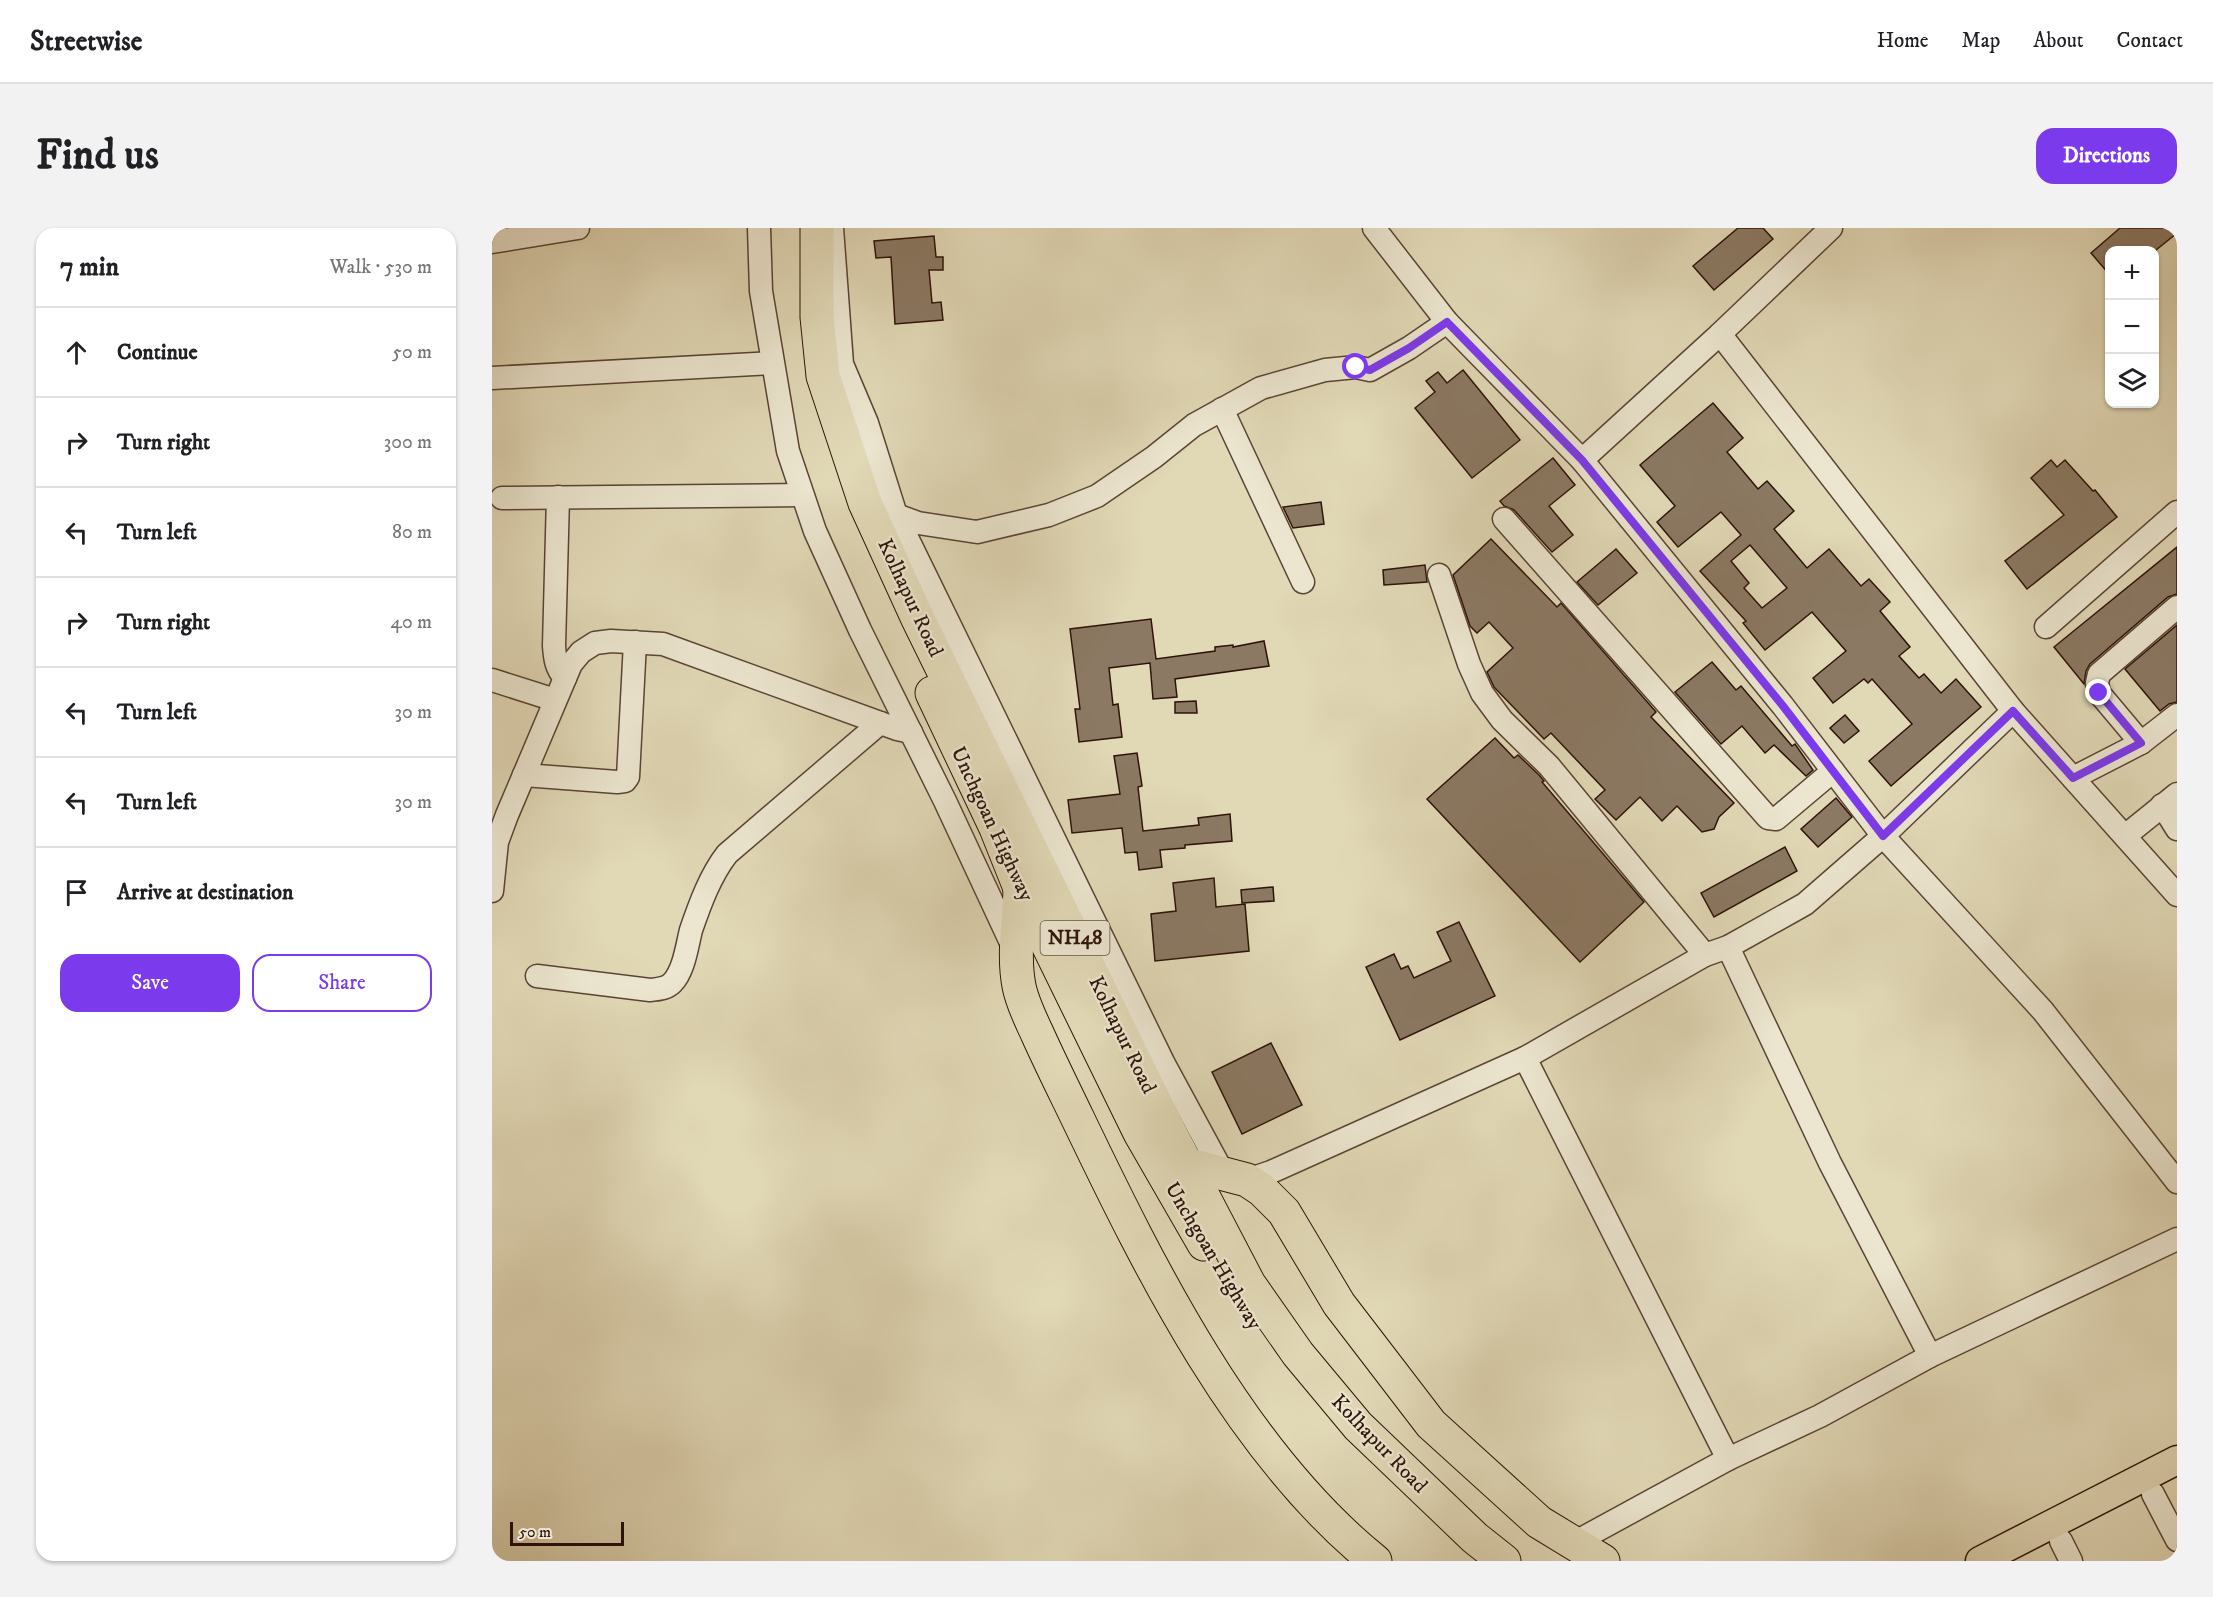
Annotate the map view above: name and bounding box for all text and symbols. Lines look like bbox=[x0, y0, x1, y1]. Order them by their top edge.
text: Streetwise bbox=[30, 24, 142, 59]
text: Home bbox=[1877, 28, 1929, 54]
text: Map bbox=[1962, 28, 2000, 54]
text: About bbox=[2033, 28, 2084, 54]
text: Contact bbox=[2117, 28, 2183, 54]
button: Directions bbox=[2036, 128, 2177, 184]
text: Find us bbox=[36, 130, 159, 182]
map controls bbox=[2105, 246, 2159, 408]
button: + bbox=[2105, 246, 2159, 300]
text: 7 min bbox=[60, 251, 119, 284]
text: Walk · 530 m bbox=[330, 255, 432, 280]
button: − bbox=[2105, 300, 2159, 354]
icon: ahead bbox=[60, 336, 93, 369]
text: Continue bbox=[117, 339, 198, 366]
text: 50 m bbox=[392, 340, 432, 365]
route start bbox=[1342, 353, 1368, 379]
button: layers bbox=[2105, 354, 2159, 408]
icon: right bbox=[60, 426, 93, 459]
text: Turn right bbox=[117, 429, 210, 456]
text: 300 m bbox=[384, 430, 432, 455]
icon: left bbox=[60, 516, 93, 549]
text: Turn left bbox=[117, 519, 197, 546]
text: 80 m bbox=[392, 520, 432, 545]
street label: Kolhapur Road bbox=[871, 535, 949, 662]
icon: right bbox=[60, 606, 93, 639]
text: Turn right bbox=[117, 609, 210, 636]
text: 40 m bbox=[390, 610, 432, 635]
route end bbox=[2085, 679, 2111, 705]
icon: left bbox=[60, 696, 93, 729]
text: Turn left bbox=[117, 699, 197, 726]
text: 30 m bbox=[394, 700, 432, 725]
street label: Unchgoan Highway bbox=[945, 742, 1040, 907]
icon: left bbox=[60, 786, 93, 819]
text: Turn left bbox=[117, 789, 197, 816]
text: 30 m bbox=[394, 790, 432, 815]
icon: arrive bbox=[60, 876, 93, 909]
text: Arrive at destination bbox=[117, 879, 294, 906]
road number: NH48 bbox=[1040, 921, 1110, 955]
button: Save bbox=[60, 954, 240, 1012]
button: Share bbox=[252, 954, 432, 1012]
street label: Kolhapur Road bbox=[1082, 972, 1162, 1098]
street label: Unchgoan Highway bbox=[1159, 1177, 1268, 1336]
street label: Kolhapur Road bbox=[1325, 1389, 1433, 1499]
scale bar bbox=[510, 1519, 624, 1546]
text: 50 m bbox=[519, 1522, 551, 1542]

